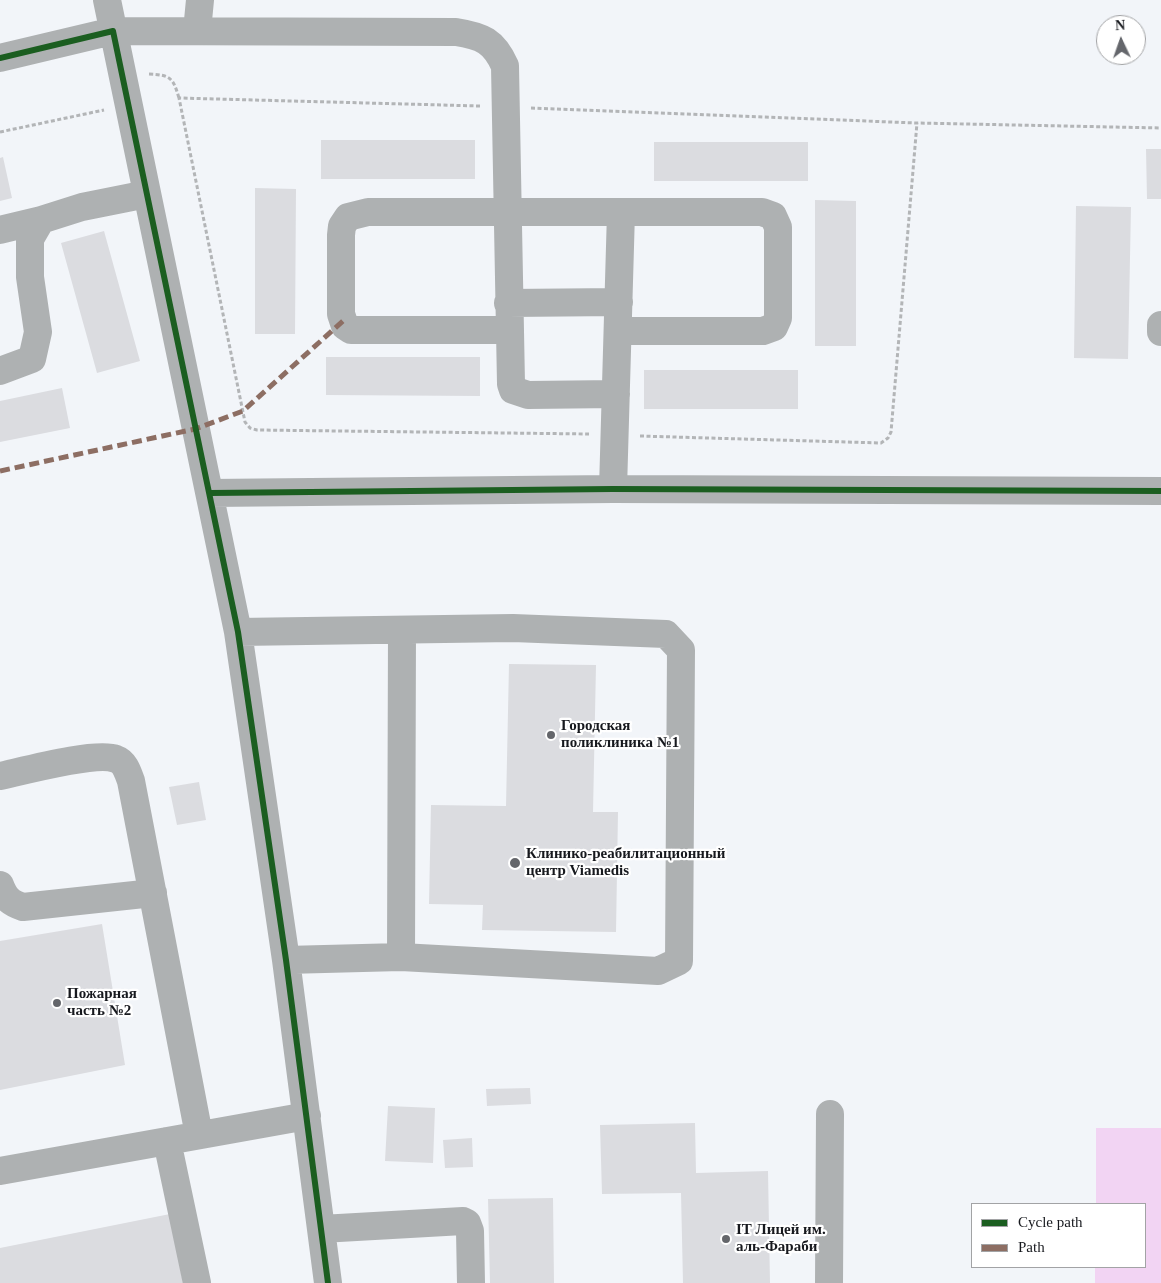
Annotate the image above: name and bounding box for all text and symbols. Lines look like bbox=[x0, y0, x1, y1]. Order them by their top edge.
north arrow bbox=[1096, 15, 1146, 65]
text: N bbox=[1115, 18, 1126, 33]
place label: Городская поликлиника №1 bbox=[561, 717, 679, 752]
marker: Городская поликлиника №1 bbox=[545, 729, 557, 741]
place label: Клинико-реабилитационный центр Viamedis bbox=[526, 845, 725, 880]
marker: Клинико-реабилитационный центр Viamedis bbox=[508, 856, 522, 870]
place label: Пожарная часть №2 bbox=[67, 985, 137, 1020]
marker: Пожарная часть №2 bbox=[51, 997, 63, 1009]
legend bbox=[971, 1203, 1146, 1268]
text: Cycle path bbox=[1018, 1214, 1083, 1230]
place label: IT Лицей им. аль-Фараби bbox=[736, 1221, 826, 1256]
marker: IT Лицей им. аль-Фараби bbox=[720, 1233, 732, 1245]
text: Path bbox=[1018, 1239, 1045, 1255]

